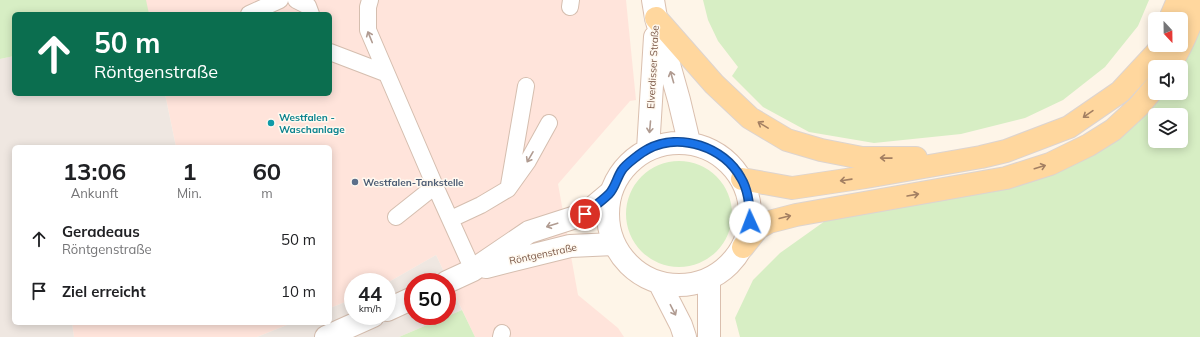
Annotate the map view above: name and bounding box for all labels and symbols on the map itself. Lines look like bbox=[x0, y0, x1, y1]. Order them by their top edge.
north arrow bbox=[1148, 12, 1188, 52]
street label: Elverdisser Straße bbox=[644, 25, 662, 109]
one-way arrow bbox=[366, 32, 374, 44]
one-way arrow bbox=[668, 71, 675, 84]
one-way arrow bbox=[1083, 110, 1094, 118]
place label: Westfalen - Waschanlage bbox=[279, 111, 345, 136]
marker: Westfalen - Waschanlage bbox=[266, 118, 276, 128]
one-way arrow bbox=[646, 120, 653, 133]
one-way arrow bbox=[758, 121, 769, 129]
one-way arrow bbox=[525, 151, 533, 163]
one-way arrow bbox=[880, 154, 893, 162]
one-way arrow bbox=[1033, 163, 1046, 170]
place label: Westfalen-Tankstelle bbox=[363, 176, 464, 189]
one-way arrow bbox=[840, 176, 853, 184]
marker: Westfalen-Tankstelle bbox=[350, 177, 360, 187]
one-way arrow bbox=[906, 190, 919, 198]
pin bbox=[568, 197, 602, 231]
position arrow bbox=[729, 201, 771, 243]
one-way arrow bbox=[778, 213, 791, 221]
one-way arrow bbox=[546, 221, 558, 229]
street label: Röntgenstraße bbox=[508, 240, 578, 268]
speed limit sign: 50 bbox=[404, 273, 456, 325]
one-way arrow bbox=[670, 304, 677, 316]

